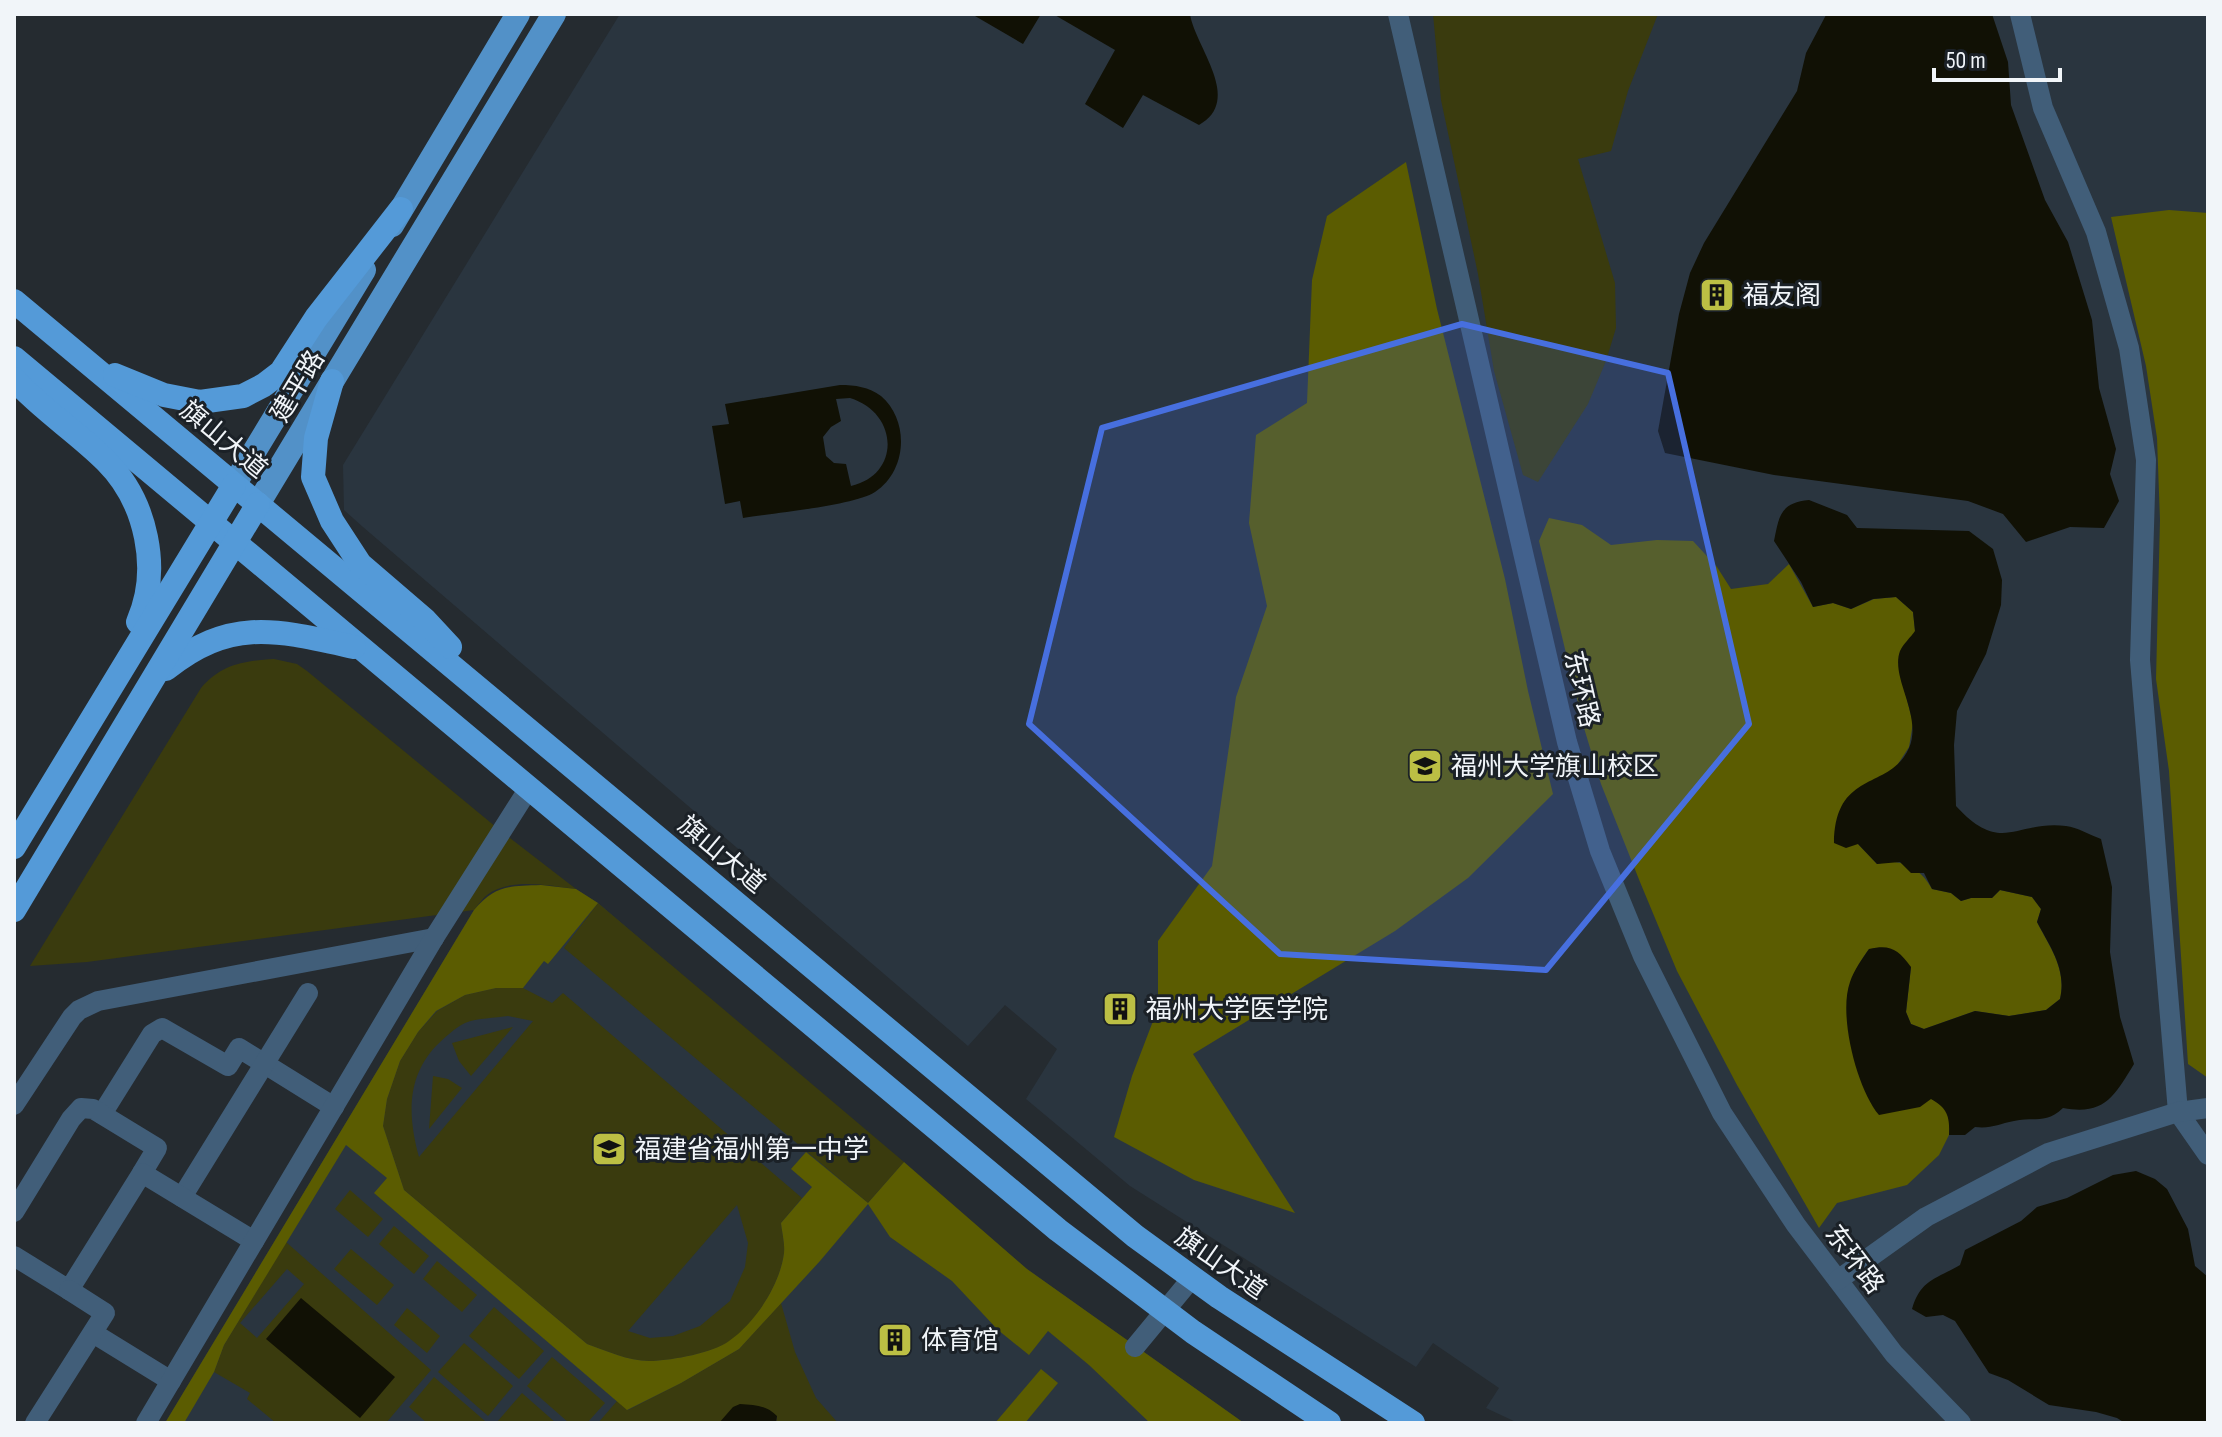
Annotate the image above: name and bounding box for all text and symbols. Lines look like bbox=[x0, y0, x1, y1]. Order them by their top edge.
scale bar bbox=[1934, 32, 2060, 82]
text: 50 m bbox=[1946, 46, 1986, 75]
building icon: 福友阁 bbox=[1698, 276, 1736, 314]
place label: 福友阁 bbox=[1743, 281, 1821, 312]
street label: 建平路 bbox=[265, 345, 332, 428]
street label: 旗山大道 bbox=[173, 395, 273, 485]
street label: 东环路 bbox=[1557, 648, 1604, 731]
school or university icon: 福州大学旗山校区 bbox=[1406, 747, 1444, 785]
place label: 福州大学旗山校区 bbox=[1451, 752, 1659, 783]
street label: 旗山大道 bbox=[671, 810, 771, 900]
building icon: 福州大学医学院 bbox=[1101, 990, 1139, 1028]
place label: 福州大学医学院 bbox=[1146, 995, 1328, 1026]
school or university icon: 福建省福州第一中学 bbox=[590, 1130, 628, 1168]
place label: 福建省福州第一中学 bbox=[635, 1135, 869, 1166]
street label: 东环路 bbox=[1818, 1219, 1890, 1300]
street label: 旗山大道 bbox=[1169, 1222, 1272, 1307]
building icon: 体育馆 bbox=[876, 1321, 914, 1359]
place label: 体育馆 bbox=[921, 1326, 999, 1357]

